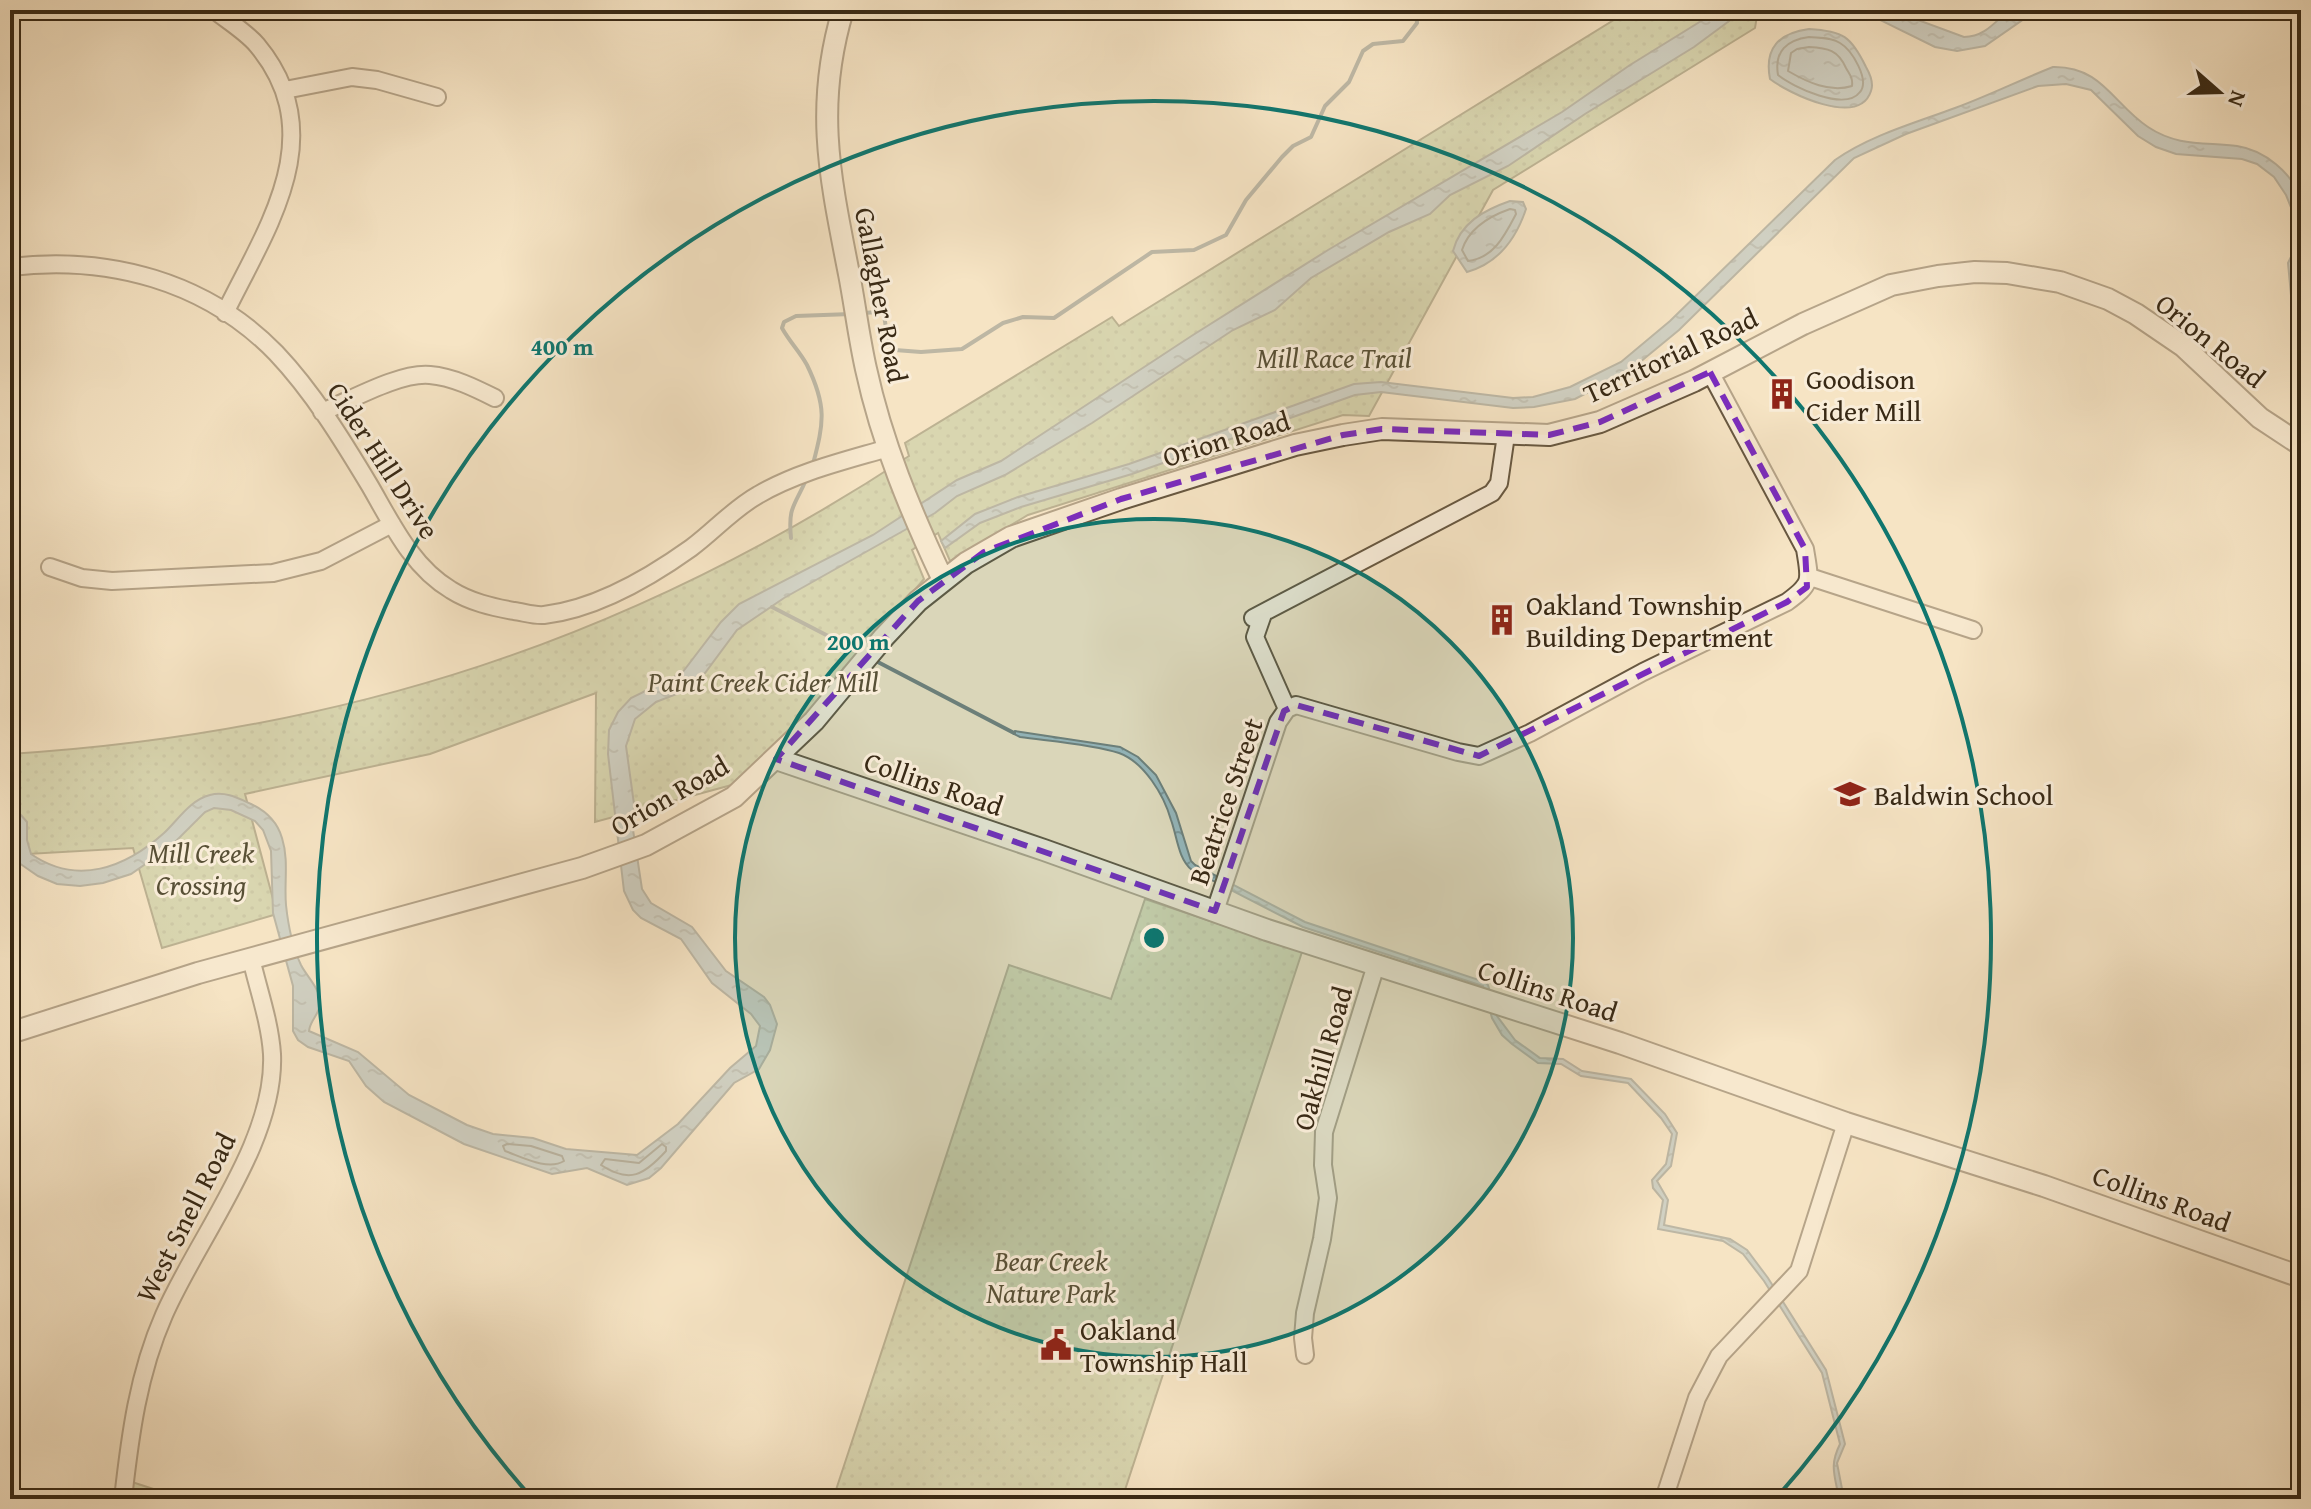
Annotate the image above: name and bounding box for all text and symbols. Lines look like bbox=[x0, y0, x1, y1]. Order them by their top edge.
north arrow bbox=[2179, 52, 2259, 132]
text: N bbox=[2220, 86, 2255, 111]
street label: Gallagher Road bbox=[845, 204, 919, 386]
street label: Orion Road bbox=[2147, 283, 2275, 397]
street label: Territorial Road bbox=[1576, 297, 1764, 413]
text: 400 m bbox=[530, 329, 594, 364]
park label: Mill Race Trail bbox=[1256, 337, 1412, 378]
place label: Goodison Cider Mill bbox=[1806, 358, 1922, 431]
street label: Cider Hill Drive bbox=[318, 373, 450, 547]
building icon: Goodison Cider Mill bbox=[1765, 377, 1799, 411]
street label: Orion Road bbox=[1157, 399, 1295, 477]
place label: Oakland Township Building Department bbox=[1526, 584, 1773, 657]
building icon: Oakland Township Building Department bbox=[1485, 603, 1519, 637]
text: 200 m bbox=[826, 624, 890, 659]
park label: Paint Creek Cider Mill bbox=[647, 661, 878, 702]
street label: Beatrice Street bbox=[1177, 712, 1273, 890]
street label: Collins Road bbox=[859, 740, 1009, 826]
street label: Orion Road bbox=[602, 744, 736, 846]
place label: Baldwin School bbox=[1874, 774, 2054, 815]
school or university icon: Baldwin School bbox=[1833, 777, 1867, 811]
park label: Mill Creek Crossing bbox=[148, 832, 254, 905]
centre of rings bbox=[1140, 924, 1168, 952]
street label: Collins Road bbox=[1473, 948, 1623, 1032]
street label: Oakhill Road bbox=[1282, 981, 1362, 1135]
street label: West Snell Road bbox=[125, 1125, 246, 1309]
street label: Collins Road bbox=[2087, 1154, 2237, 1242]
park label: Bear Creek Nature Park bbox=[985, 1240, 1116, 1313]
place label: Oakland Township Hall bbox=[1080, 1309, 1248, 1382]
public building icon: Oakland Township Hall bbox=[1039, 1328, 1073, 1362]

